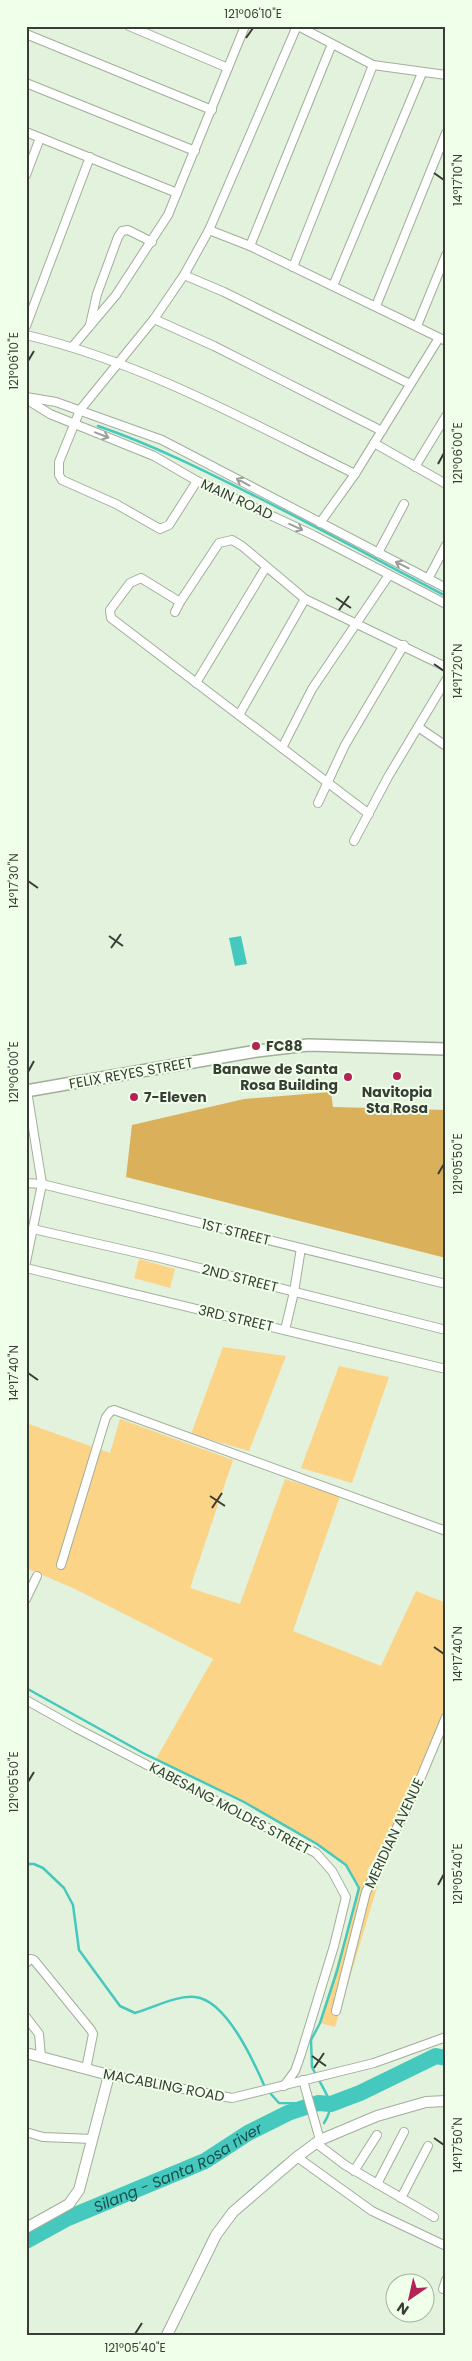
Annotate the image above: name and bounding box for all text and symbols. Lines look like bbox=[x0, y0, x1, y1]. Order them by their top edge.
text: 121°06'10"E bbox=[224, 5, 282, 22]
text: 14°17'10"N bbox=[449, 154, 466, 206]
text: 121°06'10"E bbox=[5, 332, 22, 390]
text: 121°06'00"E bbox=[449, 422, 466, 484]
one-way arrow bbox=[93, 431, 109, 440]
street label: MAIN ROAD bbox=[198, 474, 276, 524]
one-way arrow bbox=[235, 477, 250, 487]
one-way arrow bbox=[288, 523, 303, 532]
one-way arrow bbox=[395, 560, 410, 570]
text: 14°17'20"N bbox=[449, 644, 466, 699]
text: 14°17'30"N bbox=[5, 853, 22, 909]
place label: FC88 bbox=[266, 1036, 302, 1056]
marker: FC88 bbox=[250, 1040, 262, 1052]
text: 121°06'00"E bbox=[5, 1041, 22, 1103]
street label: FELIX REYES STREET bbox=[68, 1052, 195, 1094]
place label: Banawe de Santa Rosa Building bbox=[213, 1059, 338, 1095]
marker: Navitopia Sta Rosa bbox=[391, 1070, 403, 1082]
marker: Banawe de Santa Rosa Building bbox=[342, 1071, 354, 1083]
place label: Navitopia Sta Rosa bbox=[362, 1082, 432, 1118]
place label: 7-Eleven bbox=[144, 1087, 207, 1107]
marker: 7-Eleven bbox=[128, 1091, 140, 1103]
text: 121°05'50"E bbox=[449, 1133, 466, 1195]
street label: 1ST STREET bbox=[199, 1214, 273, 1250]
street label: 2ND STREET bbox=[200, 1259, 281, 1297]
street label: 3RD STREET bbox=[196, 1300, 276, 1336]
text: 14°17'40"N bbox=[5, 1345, 22, 1401]
text: 14°17'40"N bbox=[449, 1626, 466, 1682]
text: 121°05'50"E bbox=[5, 1751, 22, 1813]
street label: KABESANG MOLDES STREET bbox=[146, 1757, 315, 1859]
street label: MERIDIAN AVENUE bbox=[360, 1774, 428, 1892]
text: 121°05'40"E bbox=[449, 1843, 466, 1905]
street label: MACABLING ROAD bbox=[102, 2063, 226, 2107]
water label: Silang - Santa Rosa river bbox=[90, 2117, 266, 2217]
text: 14°17'50"N bbox=[449, 2117, 466, 2173]
north arrow bbox=[384, 2274, 434, 2324]
text: N bbox=[393, 2298, 413, 2320]
text: 121°05'40"E bbox=[104, 2339, 166, 2356]

